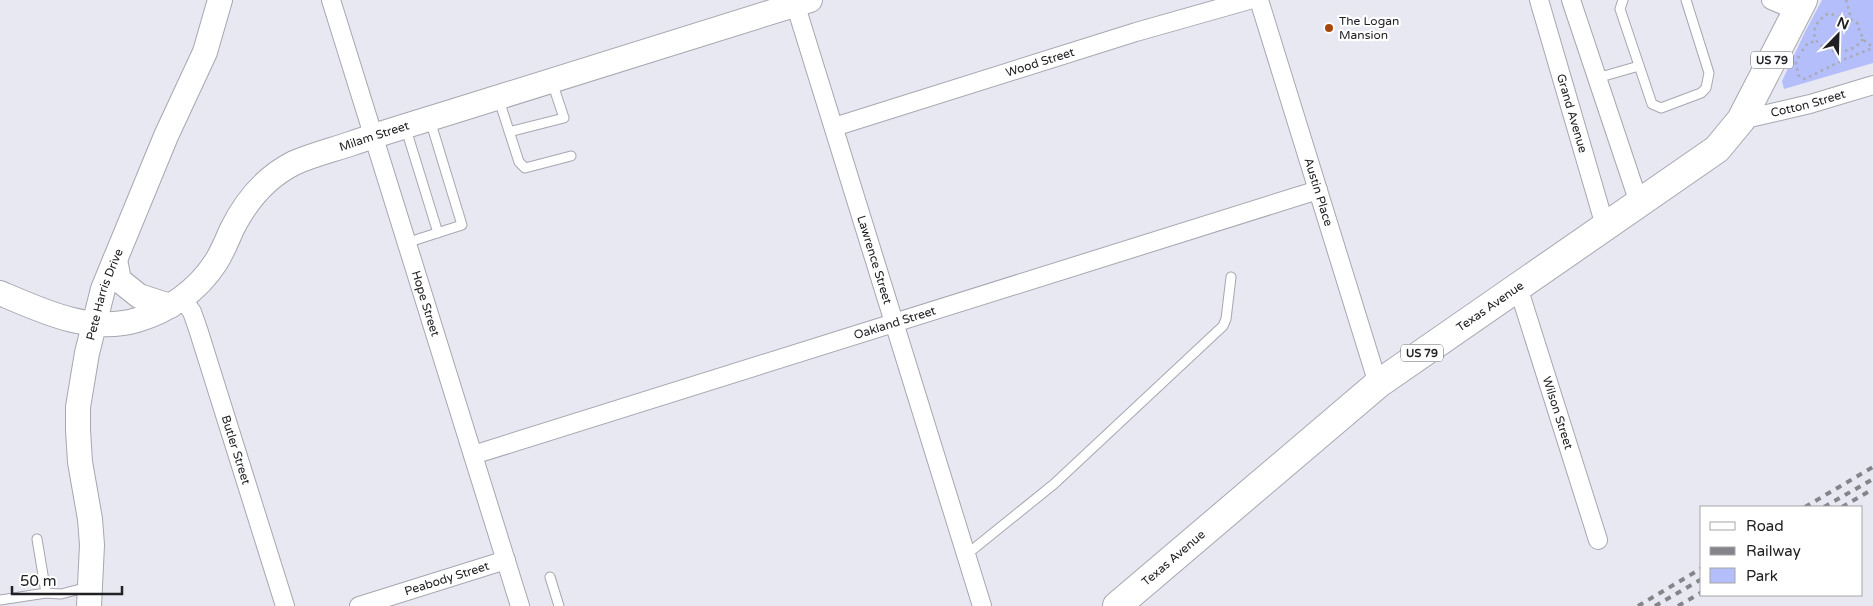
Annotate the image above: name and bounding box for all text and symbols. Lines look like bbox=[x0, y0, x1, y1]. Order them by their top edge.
north arrow bbox=[1813, 10, 1863, 60]
text: N bbox=[1834, 13, 1851, 34]
place label: The Logan Mansion bbox=[1339, 14, 1399, 42]
marker: The Logan Mansion bbox=[1323, 22, 1335, 34]
street label: Wood Street bbox=[1004, 45, 1077, 80]
road number: US 79 bbox=[1751, 52, 1793, 68]
street label: Grand Avenue bbox=[1554, 72, 1590, 155]
street label: Cotton Street bbox=[1769, 87, 1847, 120]
street label: Milam Street bbox=[337, 118, 411, 154]
street label: Austin Place bbox=[1301, 156, 1336, 228]
street label: Lawrence Street bbox=[854, 214, 895, 306]
street label: Pete Harris Drive bbox=[83, 246, 126, 342]
street label: Hope Street bbox=[409, 269, 443, 339]
street label: Texas Avenue bbox=[1454, 278, 1526, 334]
street label: Oakland Street bbox=[852, 303, 938, 342]
road number: US 79 bbox=[1401, 344, 1443, 362]
street label: Wilson Street bbox=[1540, 375, 1576, 452]
street label: Butler Street bbox=[219, 413, 254, 487]
legend bbox=[1700, 506, 1863, 596]
text: Road bbox=[1746, 517, 1784, 535]
street label: Texas Avenue bbox=[1139, 527, 1208, 589]
text: Railway bbox=[1746, 542, 1801, 560]
street label: Peabody Street bbox=[403, 559, 491, 598]
scale bar bbox=[12, 564, 122, 596]
text: Park bbox=[1746, 567, 1778, 585]
text: 50 m bbox=[20, 572, 57, 590]

